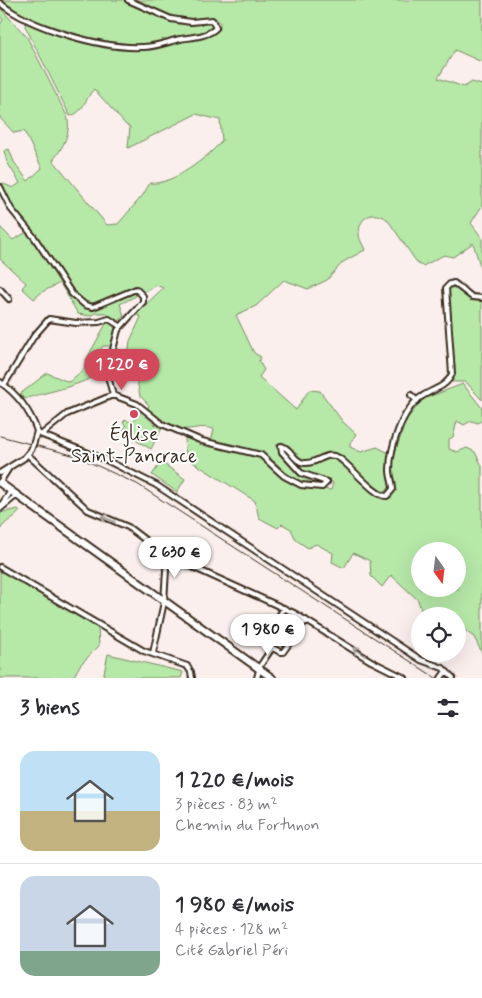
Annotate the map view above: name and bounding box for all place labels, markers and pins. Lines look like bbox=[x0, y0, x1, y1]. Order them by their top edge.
pin: 1 220 € bbox=[76, 348, 168, 391]
marker: Église Saint-Pancrace bbox=[128, 408, 140, 420]
place label: Église Saint-Pancrace bbox=[71, 421, 197, 469]
pin: 2 630 € bbox=[129, 536, 221, 579]
pin: 1 980 € bbox=[222, 614, 314, 656]

